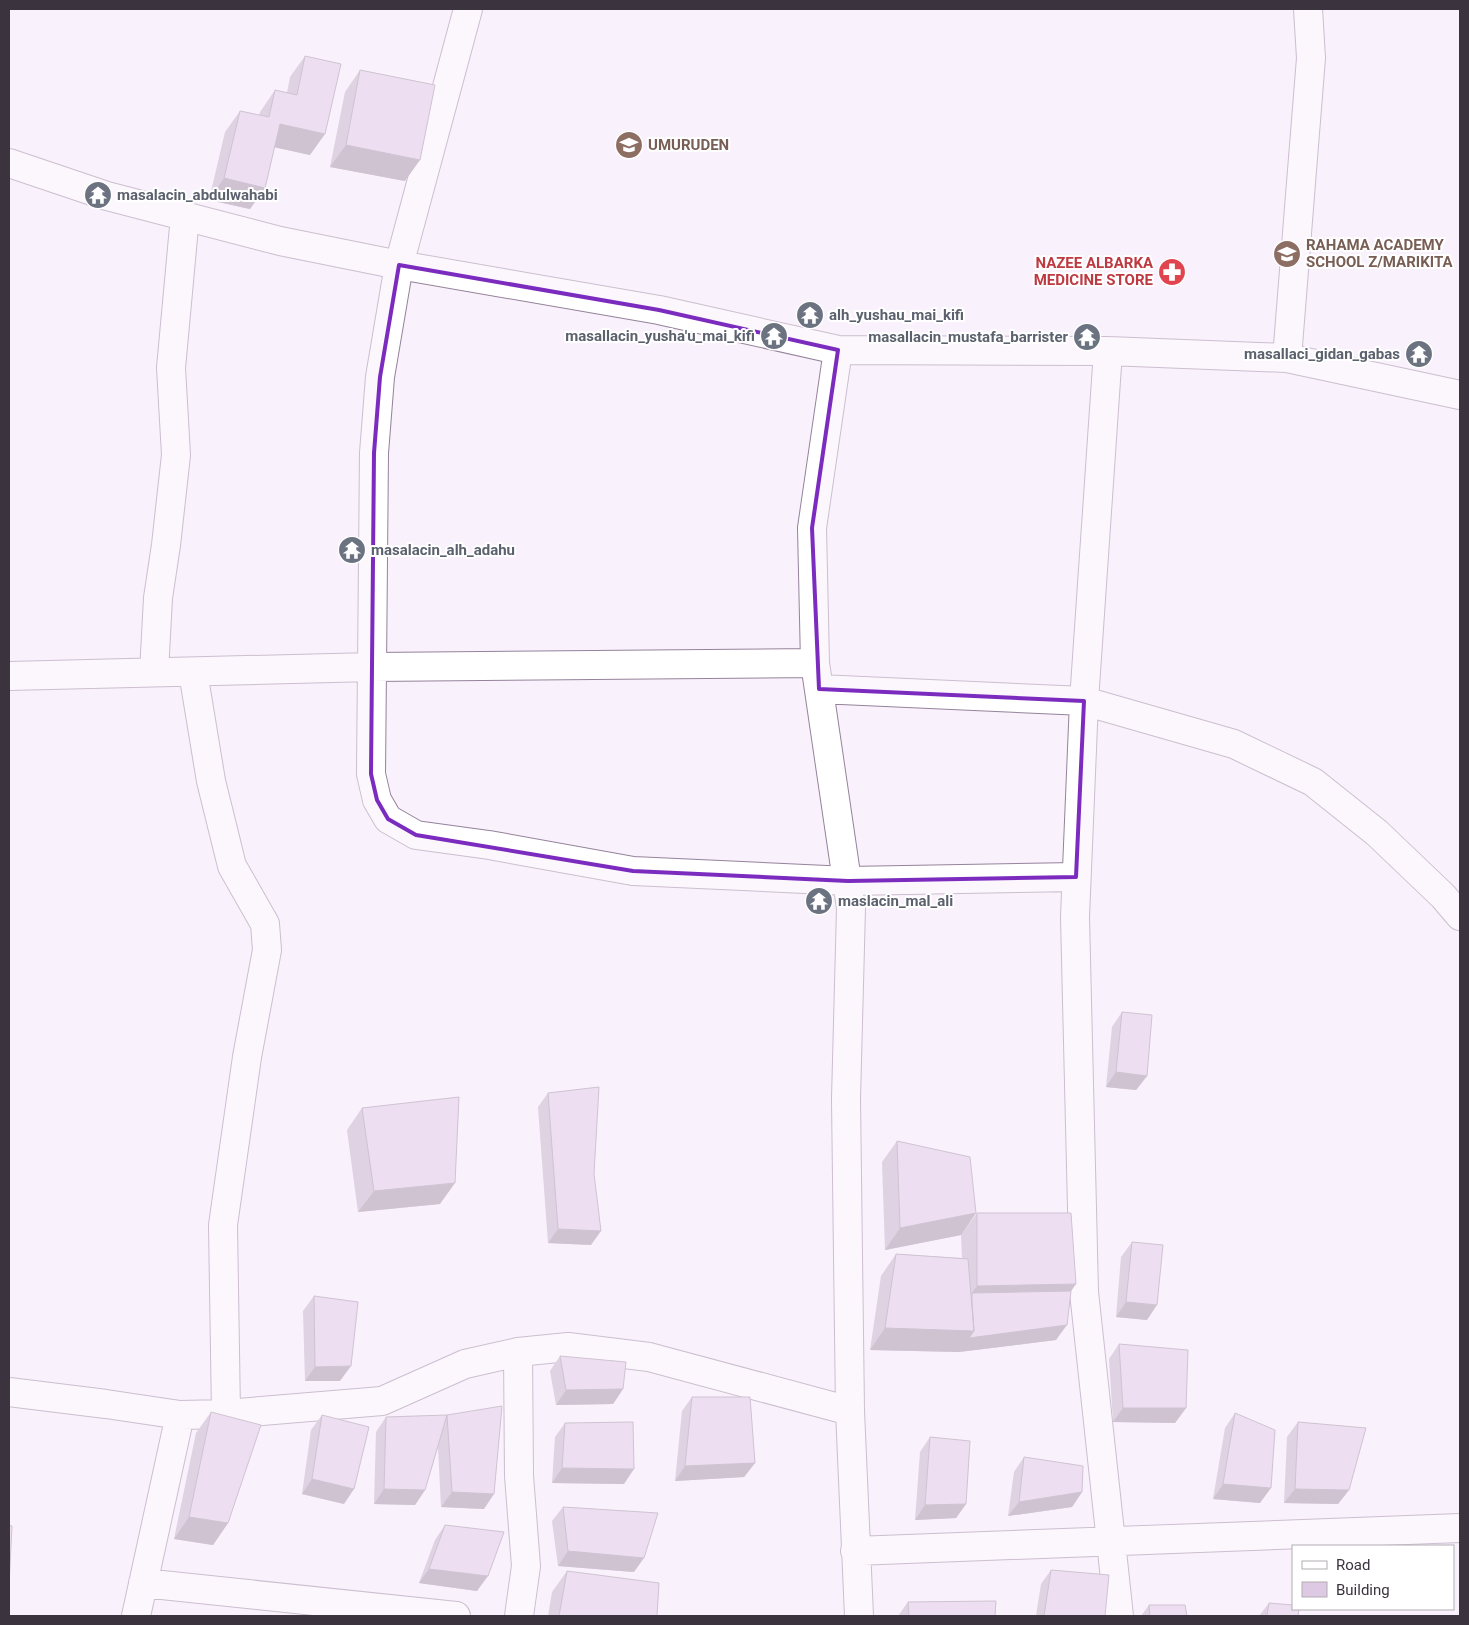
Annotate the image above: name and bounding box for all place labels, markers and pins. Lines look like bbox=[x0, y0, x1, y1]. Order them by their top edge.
school or university icon: UMURUDEN bbox=[614, 130, 644, 160]
place label: UMURUDEN bbox=[648, 136, 729, 154]
temple icon: masalacin_abdulwahabi bbox=[83, 180, 113, 210]
place label: masalacin_abdulwahabi bbox=[117, 186, 278, 204]
place label: RAHAMA ACADEMY SCHOOL Z/MARIKITA bbox=[1306, 236, 1453, 271]
school or university icon: RAHAMA ACADEMY SCHOOL Z/MARIKITA bbox=[1272, 239, 1302, 269]
place label: NAZEE ALBARKA MEDICINE STORE bbox=[1034, 254, 1154, 289]
pharmacy icon: NAZEE ALBARKA MEDICINE STORE bbox=[1157, 257, 1187, 287]
temple icon: alh_yushau_mai_kifi bbox=[795, 300, 825, 330]
place label: alh_yushau_mai_kifi bbox=[829, 306, 964, 324]
temple icon: masallacin_yusha'u_mai_kifi bbox=[759, 321, 789, 351]
temple icon: masallacin_mustafa_barrister bbox=[1072, 322, 1102, 352]
place label: masallacin_yusha'u_mai_kifi bbox=[565, 327, 755, 345]
place label: masallacin_mustafa_barrister bbox=[868, 328, 1069, 346]
temple icon: masallaci_gidan_gabas bbox=[1404, 339, 1434, 369]
place label: masallaci_gidan_gabas bbox=[1244, 345, 1400, 363]
temple icon: masalacin_alh_adahu bbox=[337, 535, 367, 565]
place label: masalacin_alh_adahu bbox=[371, 541, 515, 559]
temple icon: maslacin_mal_ali bbox=[804, 886, 834, 916]
place label: maslacin_mal_ali bbox=[838, 892, 953, 910]

